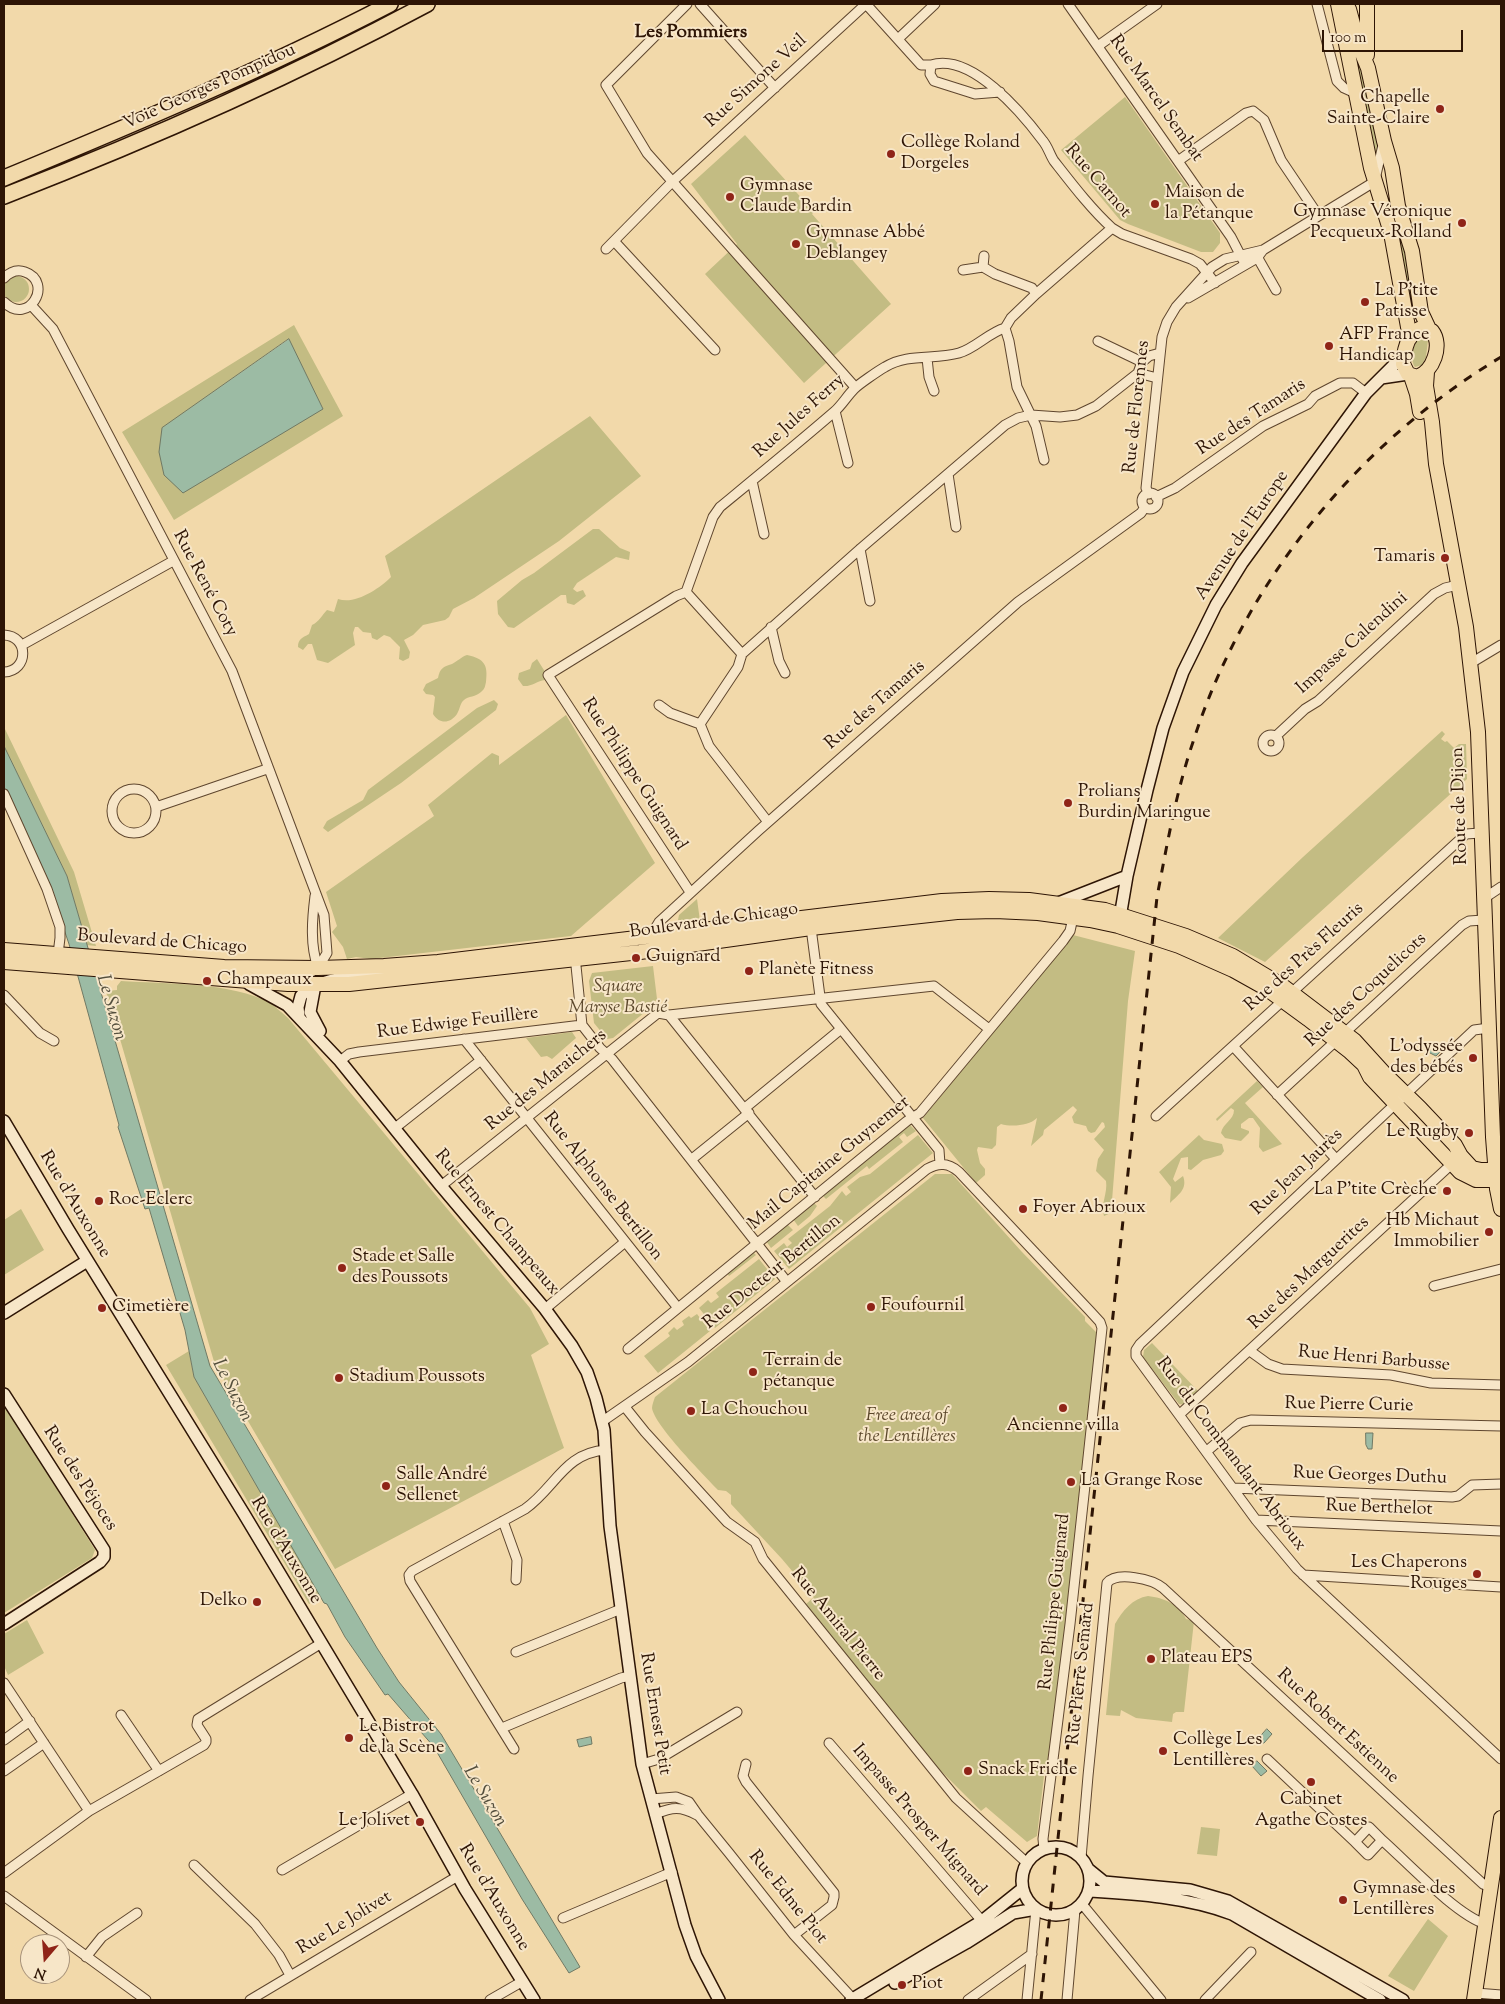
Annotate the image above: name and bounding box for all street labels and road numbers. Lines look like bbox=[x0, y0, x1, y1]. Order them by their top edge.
street label: Rue Simone Veil bbox=[702, 31, 812, 133]
street label: Rue Marcel Sembat bbox=[1103, 32, 1207, 166]
street label: Voie Georges Pompidou bbox=[120, 40, 300, 136]
street label: Rue Carnot bbox=[1059, 141, 1135, 223]
street label: Rue de Florennes bbox=[1120, 339, 1156, 475]
street label: Rue Jules Ferry bbox=[750, 370, 850, 464]
street label: Rue des Tamaris bbox=[1193, 375, 1311, 461]
street label: Avenue de l'Europe bbox=[1192, 467, 1294, 605]
street label: Rue René Coty bbox=[167, 527, 241, 641]
street label: Impasse Calendini bbox=[1293, 588, 1413, 700]
street label: Rue des Tamaris bbox=[822, 657, 930, 755]
street label: Rue Philippe Guignard bbox=[576, 695, 690, 855]
street label: Route de Dijon bbox=[1448, 747, 1474, 865]
street label: Boulevard de Chicago bbox=[628, 899, 800, 945]
street label: Rue des Près Fleuris bbox=[1241, 899, 1369, 1017]
street label: Boulevard de Chicago bbox=[77, 926, 247, 960]
street label: Rue des Coquelicots bbox=[1302, 929, 1432, 1053]
street label: Rue Edwige Feuillère bbox=[376, 1003, 540, 1045]
street label: Rue des Maraichers bbox=[482, 1026, 612, 1136]
street label: Mail Capitaine Guynemer bbox=[745, 1092, 915, 1236]
street label: Rue Alphonse Bertillon bbox=[537, 1108, 667, 1266]
street label: Rue Jean Jaurès bbox=[1248, 1125, 1348, 1221]
street label: Rue Ernest Champeaux bbox=[429, 1146, 563, 1300]
street label: Rue d'Auxonne bbox=[34, 1148, 114, 1262]
street label: Rue Docteur Bertillon bbox=[700, 1211, 846, 1335]
street label: Rue des Marguerites bbox=[1245, 1213, 1375, 1335]
street label: Rue Henri Barbusse bbox=[1297, 1343, 1451, 1377]
street label: Rue du Commandant Abrioux bbox=[1150, 1354, 1310, 1556]
street label: Rue Pierre Curie bbox=[1284, 1394, 1414, 1418]
street label: Rue des Péjoces bbox=[37, 1423, 121, 1535]
street label: Rue Georges Duthu bbox=[1293, 1464, 1447, 1490]
street label: Rue d'Auxonne bbox=[245, 1494, 325, 1608]
street label: Rue Berthelot bbox=[1325, 1496, 1433, 1522]
street label: Rue Philippe Guignard bbox=[1036, 1513, 1076, 1691]
street label: Rue Amiral Pierre bbox=[785, 1564, 889, 1686]
street label: Rue Pierre Semard bbox=[1064, 1602, 1100, 1746]
street label: Rue Ernest Petit bbox=[634, 1651, 674, 1777]
street label: Rue Robert Estienne bbox=[1271, 1665, 1403, 1789]
street label: Impasse Prosper Mignard bbox=[846, 1741, 990, 1901]
street label: Rue d'Auxonne bbox=[453, 1841, 533, 1955]
street label: Rue Edme Piot bbox=[743, 1847, 831, 1949]
street label: Rue Le Jolivet bbox=[294, 1887, 396, 1961]

